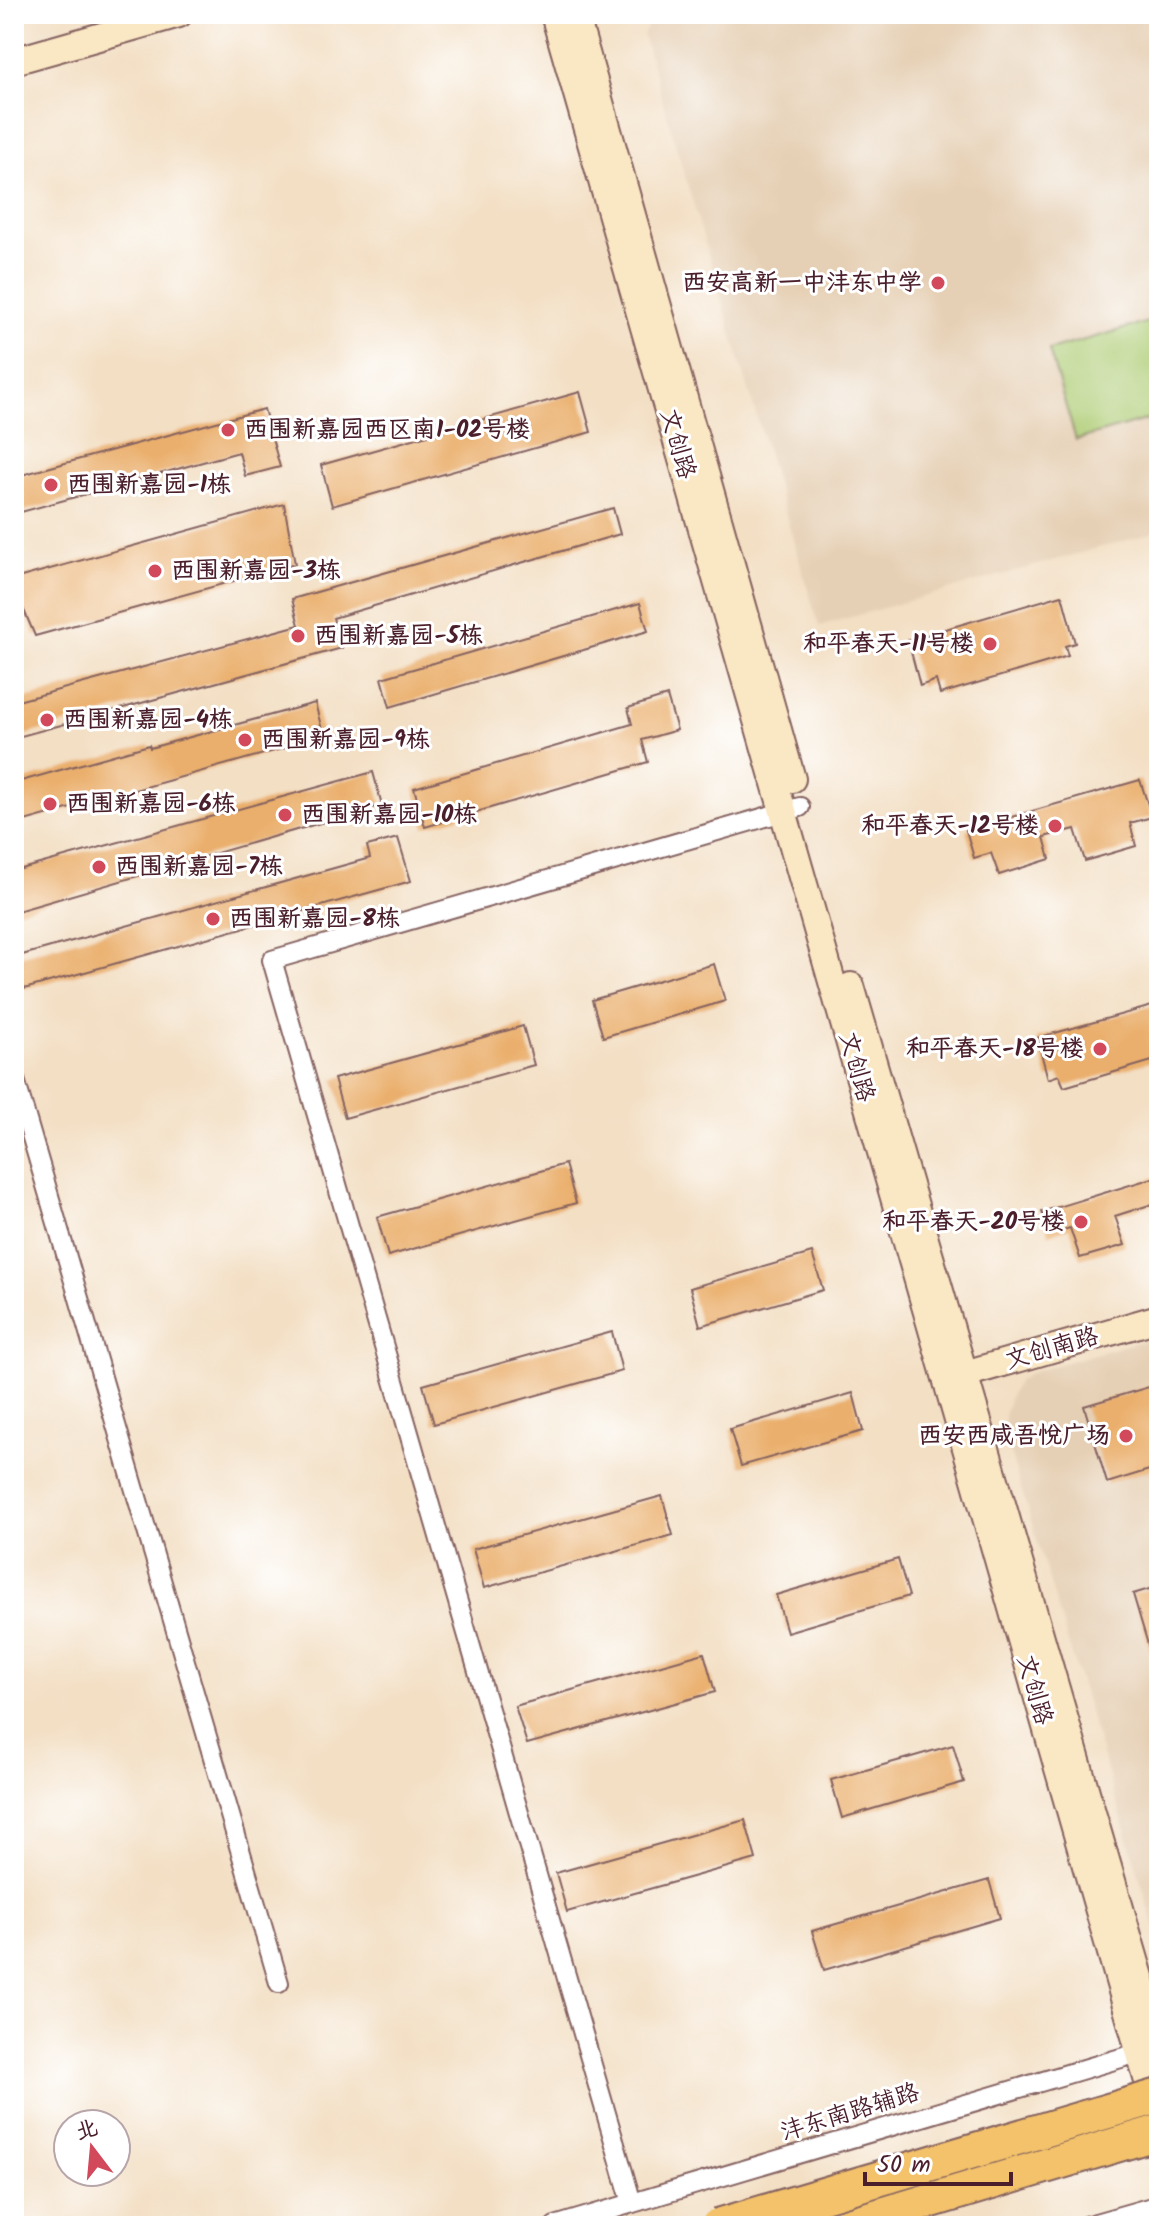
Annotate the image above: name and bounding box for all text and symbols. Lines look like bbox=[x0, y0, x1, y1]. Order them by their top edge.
place label: 西安高新一中沣东中学 bbox=[682, 264, 922, 303]
marker: 西安高新一中沣东中学 bbox=[929, 274, 947, 292]
street label: 文创路 bbox=[648, 404, 706, 484]
place label: 西围新嘉园西区南1-02号楼 bbox=[244, 411, 530, 450]
marker: 西围新嘉园西区南1-02号楼 bbox=[219, 421, 237, 439]
place label: 西围新嘉园-1栋 bbox=[67, 466, 231, 505]
marker: 西围新嘉园-1栋 bbox=[42, 476, 60, 494]
place label: 西围新嘉园-3栋 bbox=[171, 552, 341, 591]
marker: 西围新嘉园-3栋 bbox=[146, 562, 164, 580]
place label: 西围新嘉园-5栋 bbox=[314, 617, 483, 656]
place label: 和平春天-11号楼 bbox=[803, 625, 974, 664]
marker: 西围新嘉园-5栋 bbox=[289, 627, 307, 645]
marker: 和平春天-11号楼 bbox=[981, 635, 999, 653]
place label: 西围新嘉园-4栋 bbox=[63, 701, 233, 740]
marker: 西围新嘉园-4栋 bbox=[38, 711, 56, 729]
place label: 西围新嘉园-9栋 bbox=[261, 721, 430, 760]
marker: 西围新嘉园-9栋 bbox=[236, 731, 254, 749]
place label: 西围新嘉园-6栋 bbox=[66, 785, 236, 824]
marker: 西围新嘉园-6栋 bbox=[41, 795, 59, 813]
place label: 西围新嘉园-10栋 bbox=[301, 796, 477, 835]
marker: 西围新嘉园-10栋 bbox=[276, 806, 294, 824]
place label: 和平春天-12号楼 bbox=[861, 807, 1039, 846]
marker: 和平春天-12号楼 bbox=[1046, 817, 1064, 835]
place label: 西围新嘉园-7栋 bbox=[115, 848, 283, 887]
marker: 西围新嘉园-7栋 bbox=[90, 858, 108, 876]
place label: 西围新嘉园-8栋 bbox=[229, 900, 400, 939]
marker: 西围新嘉园-8栋 bbox=[204, 910, 222, 928]
street label: 文创路 bbox=[827, 1027, 885, 1107]
place label: 和平春天-18号楼 bbox=[906, 1030, 1084, 1069]
marker: 和平春天-18号楼 bbox=[1091, 1040, 1109, 1058]
place label: 和平春天-20号楼 bbox=[882, 1203, 1065, 1242]
marker: 和平春天-20号楼 bbox=[1072, 1213, 1090, 1231]
street label: 文创南路 bbox=[1000, 1317, 1104, 1381]
place label: 西安西咸吾悦广场 bbox=[918, 1417, 1110, 1456]
marker: 西安西咸吾悦广场 bbox=[1117, 1427, 1135, 1445]
street label: 文创路 bbox=[1005, 1650, 1063, 1730]
street label: 沣东南路辅路 bbox=[775, 2073, 925, 2153]
north arrow bbox=[52, 2108, 132, 2188]
text: 北 bbox=[72, 2111, 103, 2151]
scale bar bbox=[865, 2136, 1011, 2186]
text: 50 m bbox=[877, 2146, 931, 2185]

